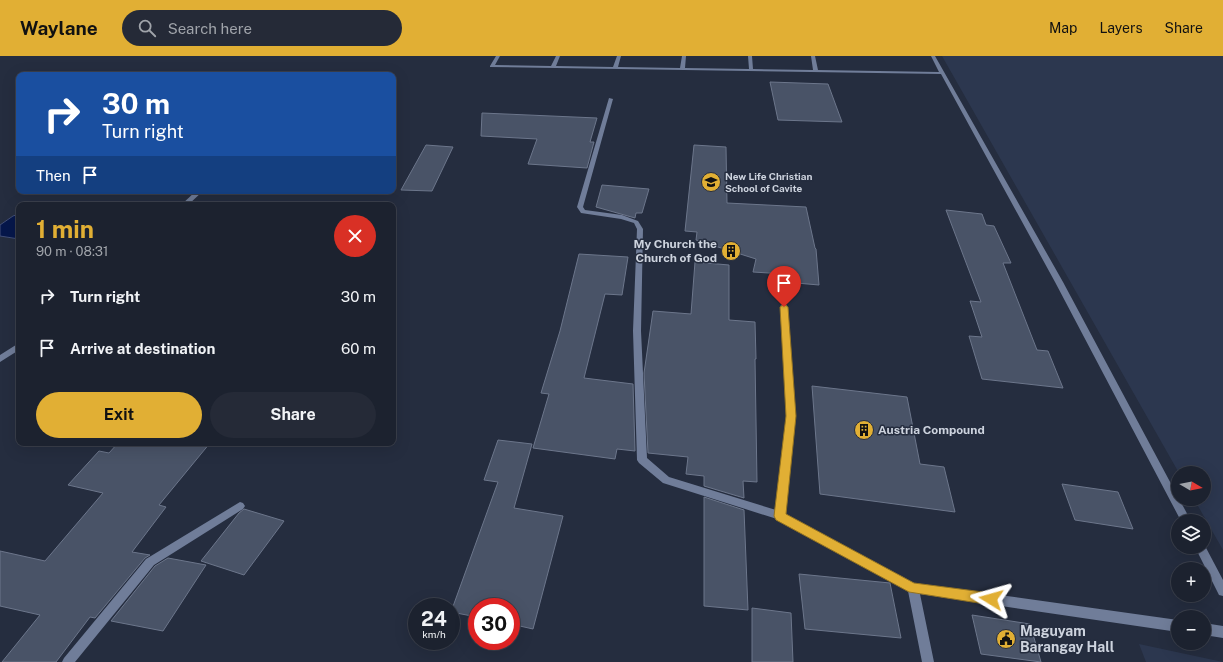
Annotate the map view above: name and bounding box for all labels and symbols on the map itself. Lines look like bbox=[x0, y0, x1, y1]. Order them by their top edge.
place label: New Life Christian School of Cavite bbox=[725, 170, 812, 194]
school or university icon: New Life Christian School of Cavite bbox=[700, 171, 722, 193]
place label: My Church the Church of God bbox=[633, 237, 717, 265]
building icon: My Church the Church of God bbox=[720, 240, 742, 262]
pin bbox=[767, 266, 801, 307]
building icon: Austria Compound bbox=[853, 419, 875, 441]
place label: Austria Compound bbox=[878, 423, 985, 437]
north arrow bbox=[1171, 466, 1211, 506]
position arrow bbox=[970, 578, 1012, 620]
speed limit sign: 30 bbox=[468, 598, 520, 650]
place label: Maguyam Barangay Hall bbox=[1020, 623, 1115, 655]
public building icon: Maguyam Barangay Hall bbox=[995, 628, 1017, 650]

